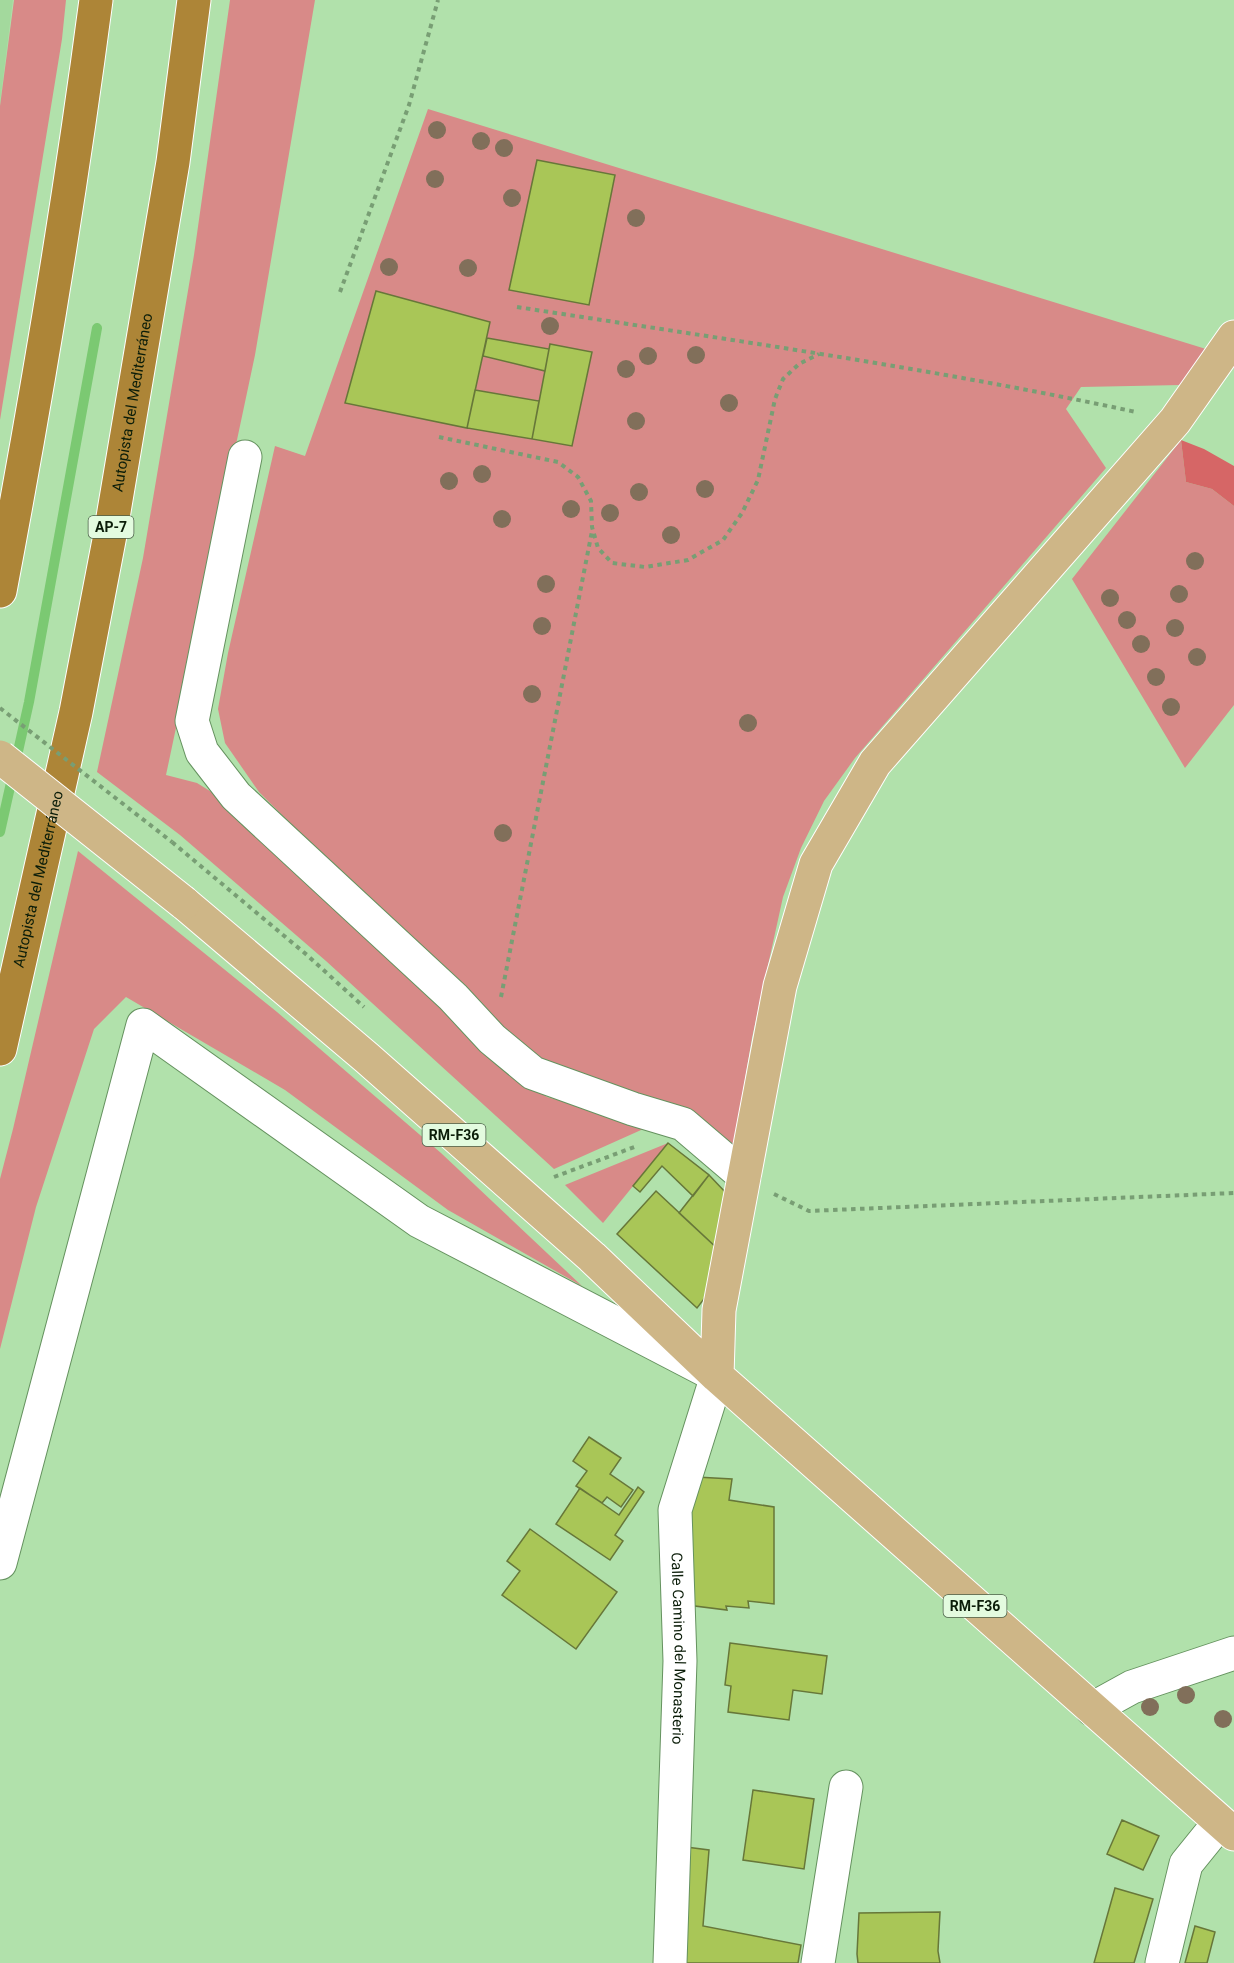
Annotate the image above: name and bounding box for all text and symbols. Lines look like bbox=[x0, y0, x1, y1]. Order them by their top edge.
street label: Autopista del Mediterráneo bbox=[108, 312, 156, 493]
road number: AP-7 bbox=[88, 516, 134, 538]
street label: Autopista del Mediterráneo bbox=[10, 789, 67, 969]
road number: RM-F36 bbox=[422, 1124, 486, 1146]
street label: Calle Camino del Monasterio bbox=[667, 1552, 689, 1745]
road number: RM-F36 bbox=[944, 1595, 1006, 1617]

